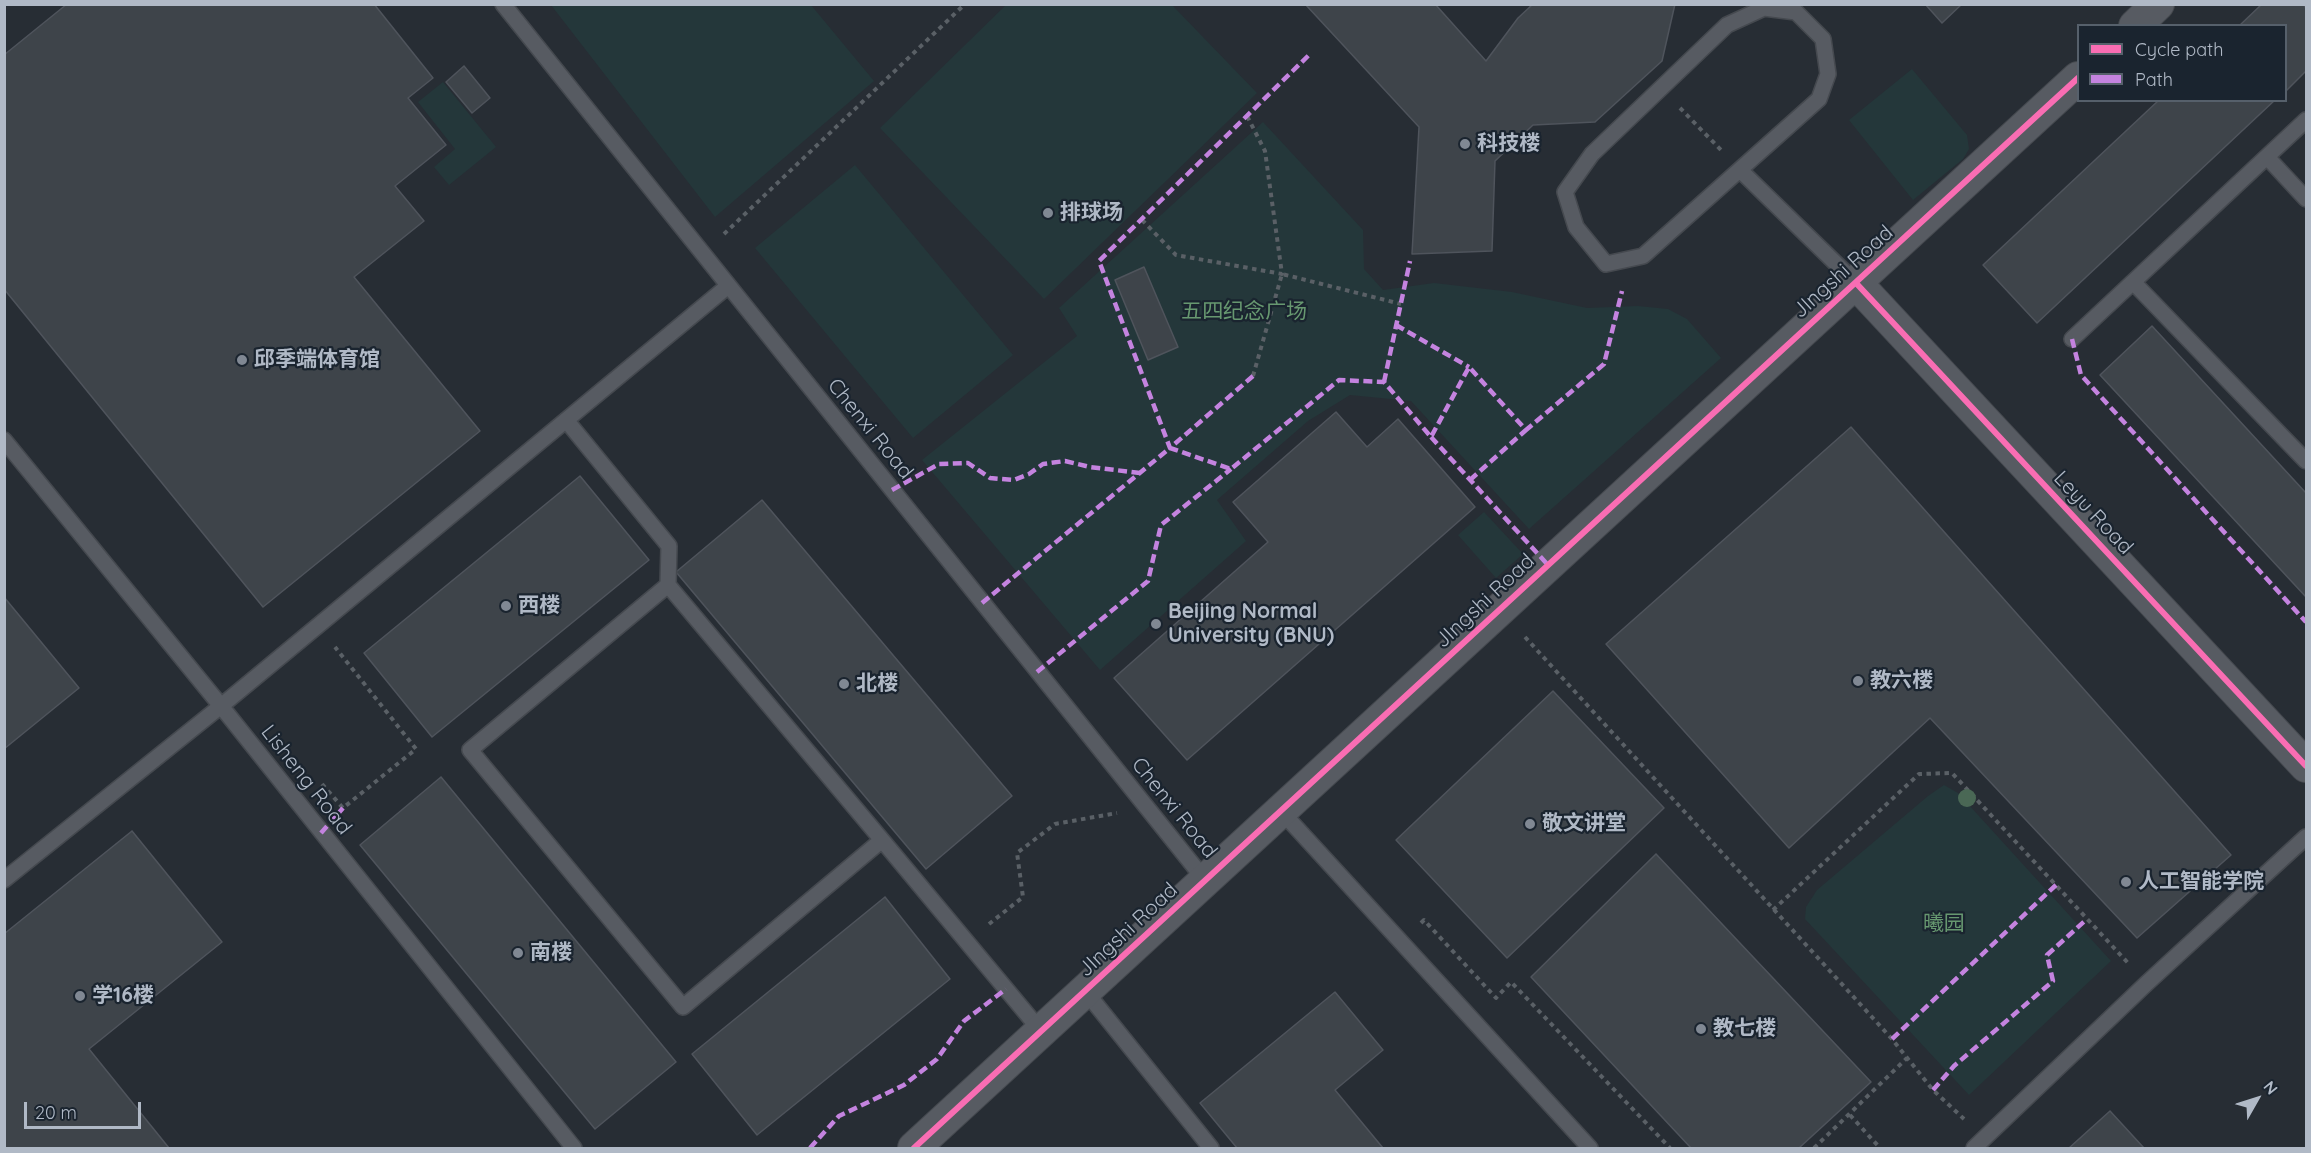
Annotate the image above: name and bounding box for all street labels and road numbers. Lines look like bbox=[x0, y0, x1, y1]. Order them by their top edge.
street label: JIngshi Road bbox=[1788, 220, 1898, 324]
street label: Chenxi Road bbox=[822, 374, 918, 484]
street label: Leyu Road bbox=[2048, 466, 2138, 560]
street label: JIngshi Road bbox=[1430, 549, 1540, 653]
street label: Lisheng Road bbox=[255, 720, 357, 840]
street label: Chenxi Road bbox=[1126, 753, 1222, 863]
street label: JIngshi Road bbox=[1073, 878, 1183, 982]

